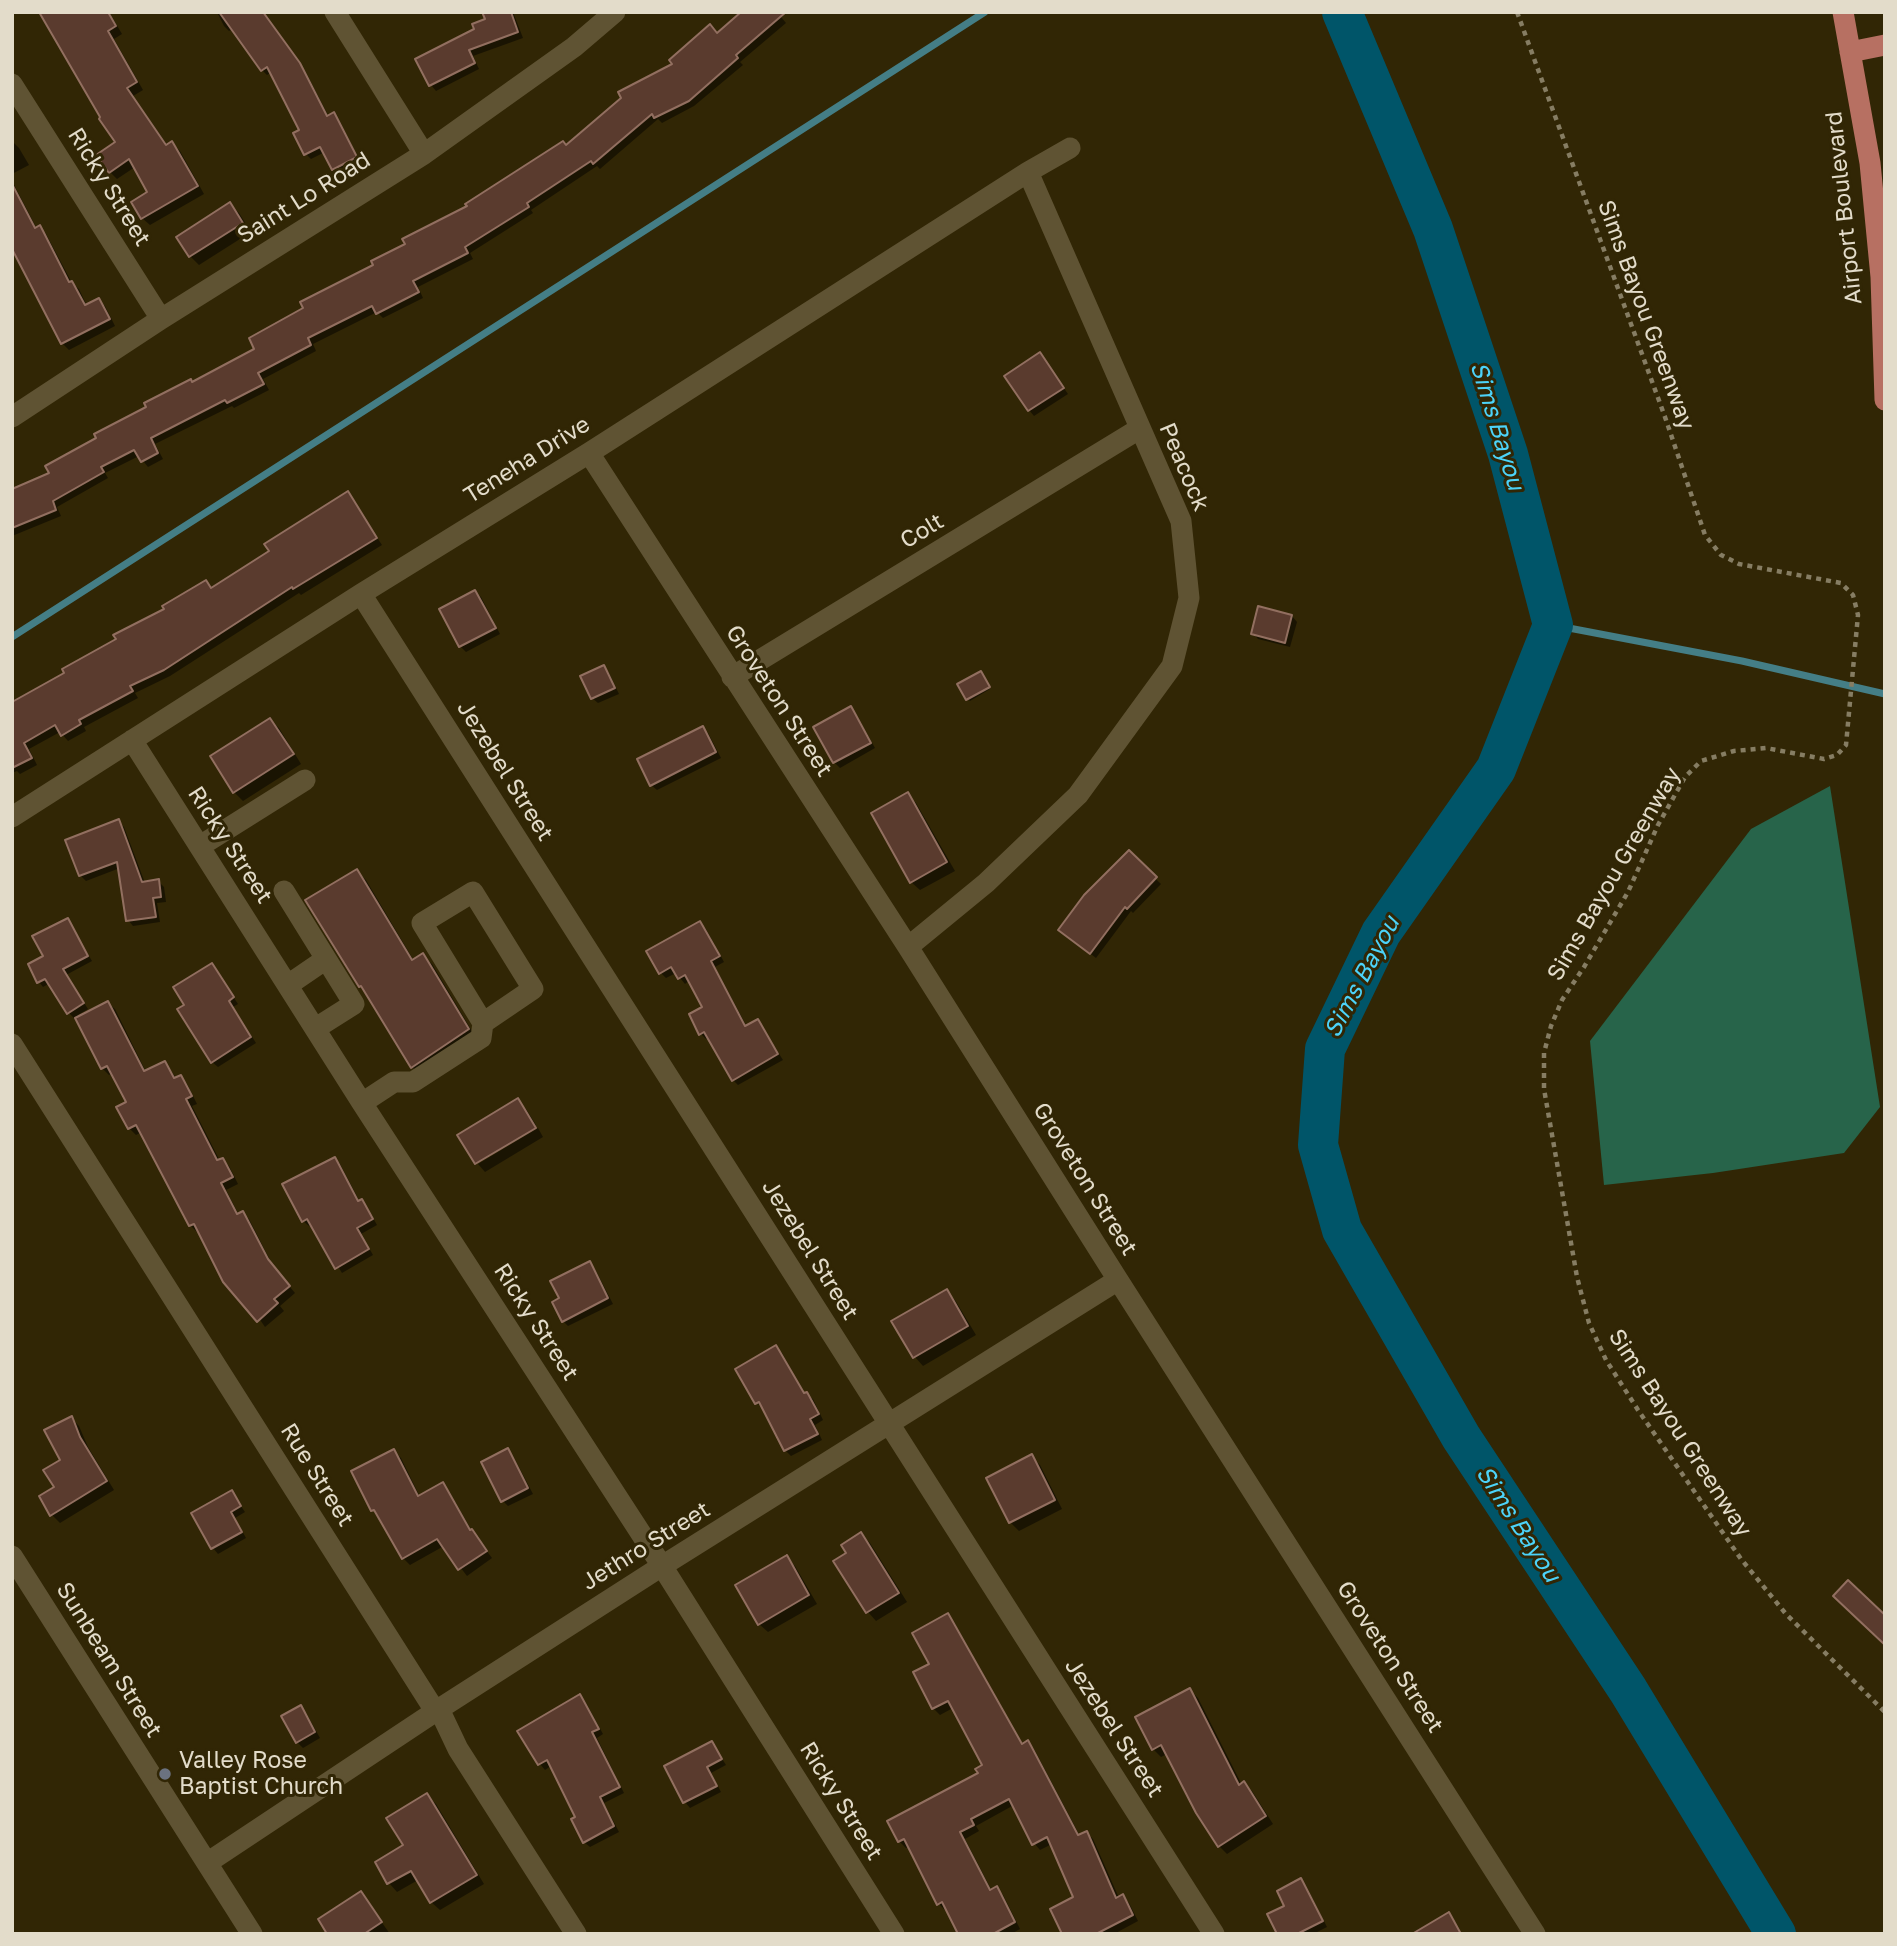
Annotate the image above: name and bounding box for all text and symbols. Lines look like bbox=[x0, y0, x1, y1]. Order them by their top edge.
street label: Airport Boulevard bbox=[1820, 110, 1868, 306]
street label: Ricky Street bbox=[62, 123, 156, 251]
street label: Saint Lo Road bbox=[232, 146, 376, 250]
street label: Sims Bayou Greenway bbox=[1592, 197, 1700, 433]
water label: Sims Bayou bbox=[1464, 358, 1530, 494]
street label: Teneha Drive bbox=[459, 410, 595, 510]
street label: Peacock bbox=[1153, 419, 1215, 515]
street label: Colt bbox=[895, 507, 949, 555]
street label: Groveton Street bbox=[720, 620, 838, 782]
street label: Jezebel Street bbox=[451, 696, 559, 846]
street label: Sims Bayou Greenway bbox=[1542, 762, 1686, 986]
street label: Ricky Street bbox=[182, 781, 278, 909]
water label: Sims Bayou bbox=[1318, 912, 1406, 1042]
street label: Groveton Street bbox=[1027, 1097, 1143, 1261]
street label: Jezebel Street bbox=[756, 1175, 864, 1325]
street label: Ricky Street bbox=[488, 1258, 584, 1386]
street label: Sims Bayou Greenway bbox=[1602, 1324, 1758, 1542]
street label: Rue Street bbox=[274, 1418, 360, 1532]
water label: Sims Bayou bbox=[1470, 1460, 1566, 1588]
street label: Jethro Street bbox=[577, 1496, 715, 1596]
street label: Groveton Street bbox=[1331, 1576, 1449, 1738]
street label: Sunbeam Street bbox=[50, 1577, 168, 1743]
street label: Jezebel Street bbox=[1059, 1653, 1169, 1803]
street label: Ricky Street bbox=[794, 1737, 888, 1865]
place label: Valley Rose Baptist Church bbox=[179, 1747, 343, 1801]
marker: Valley Rose Baptist Church bbox=[157, 1766, 173, 1782]

